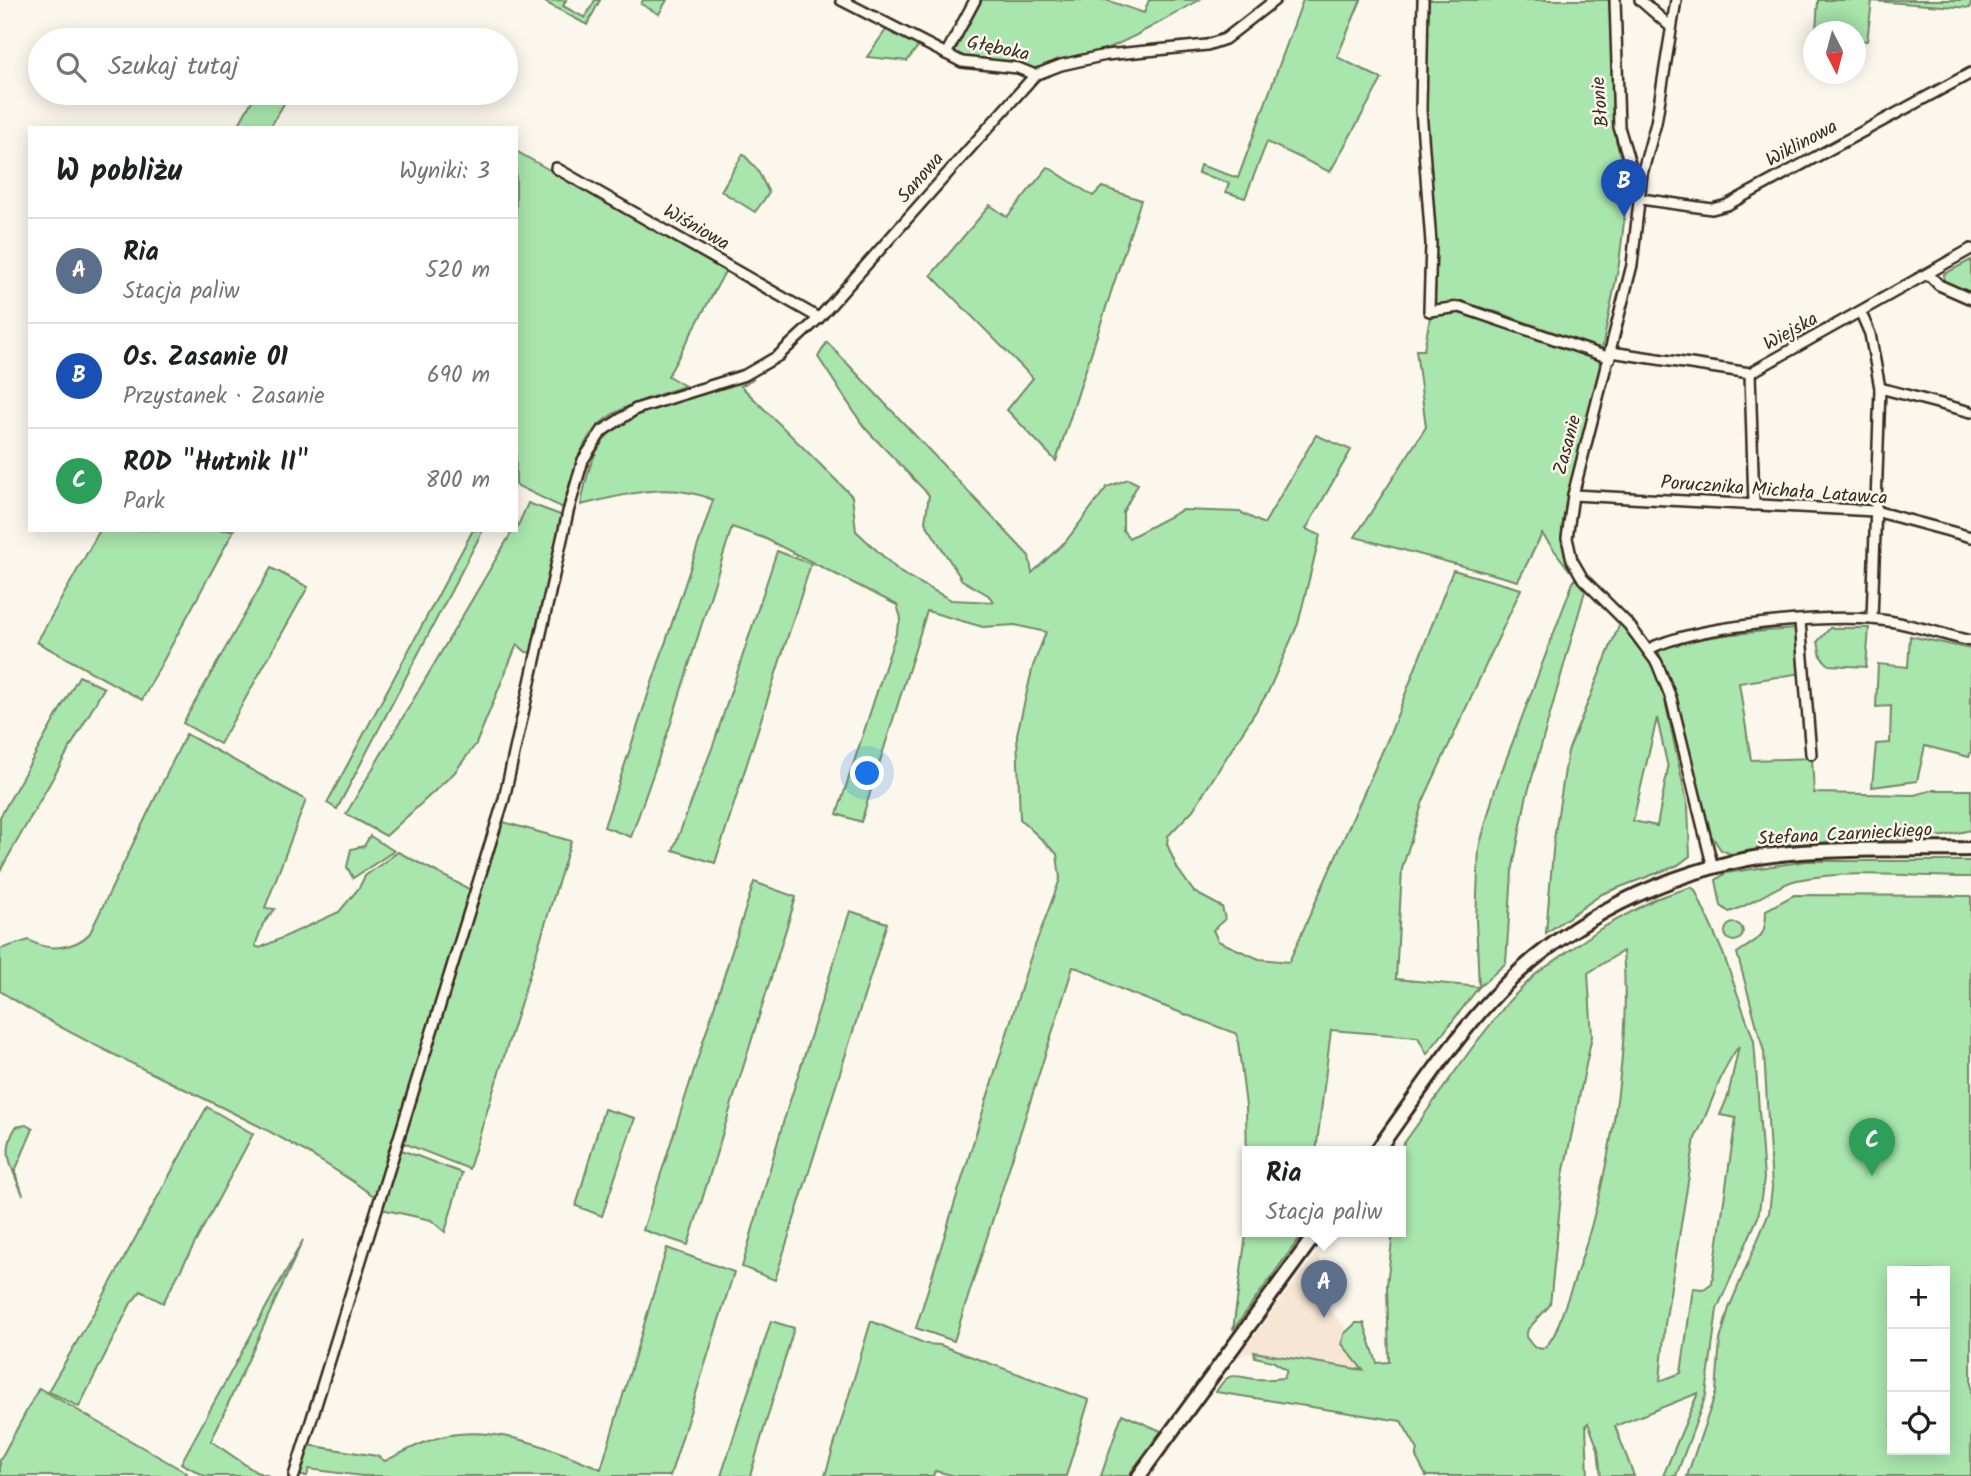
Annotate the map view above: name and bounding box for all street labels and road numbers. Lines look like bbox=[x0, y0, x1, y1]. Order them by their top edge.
street label: Głęboka bbox=[964, 28, 1032, 70]
street label: Błonie bbox=[1584, 75, 1618, 129]
street label: Wiklinowa bbox=[1761, 112, 1843, 176]
street label: Sanowa bbox=[890, 146, 952, 210]
street label: Wiśniowa bbox=[657, 197, 735, 259]
street label: Wiejska bbox=[1758, 305, 1824, 359]
street label: Zasanie bbox=[1546, 411, 1590, 478]
street label: Porucznika Michała Latawca bbox=[1660, 468, 1888, 514]
street label: Stefana Czarnieckiego bbox=[1757, 815, 1933, 855]

